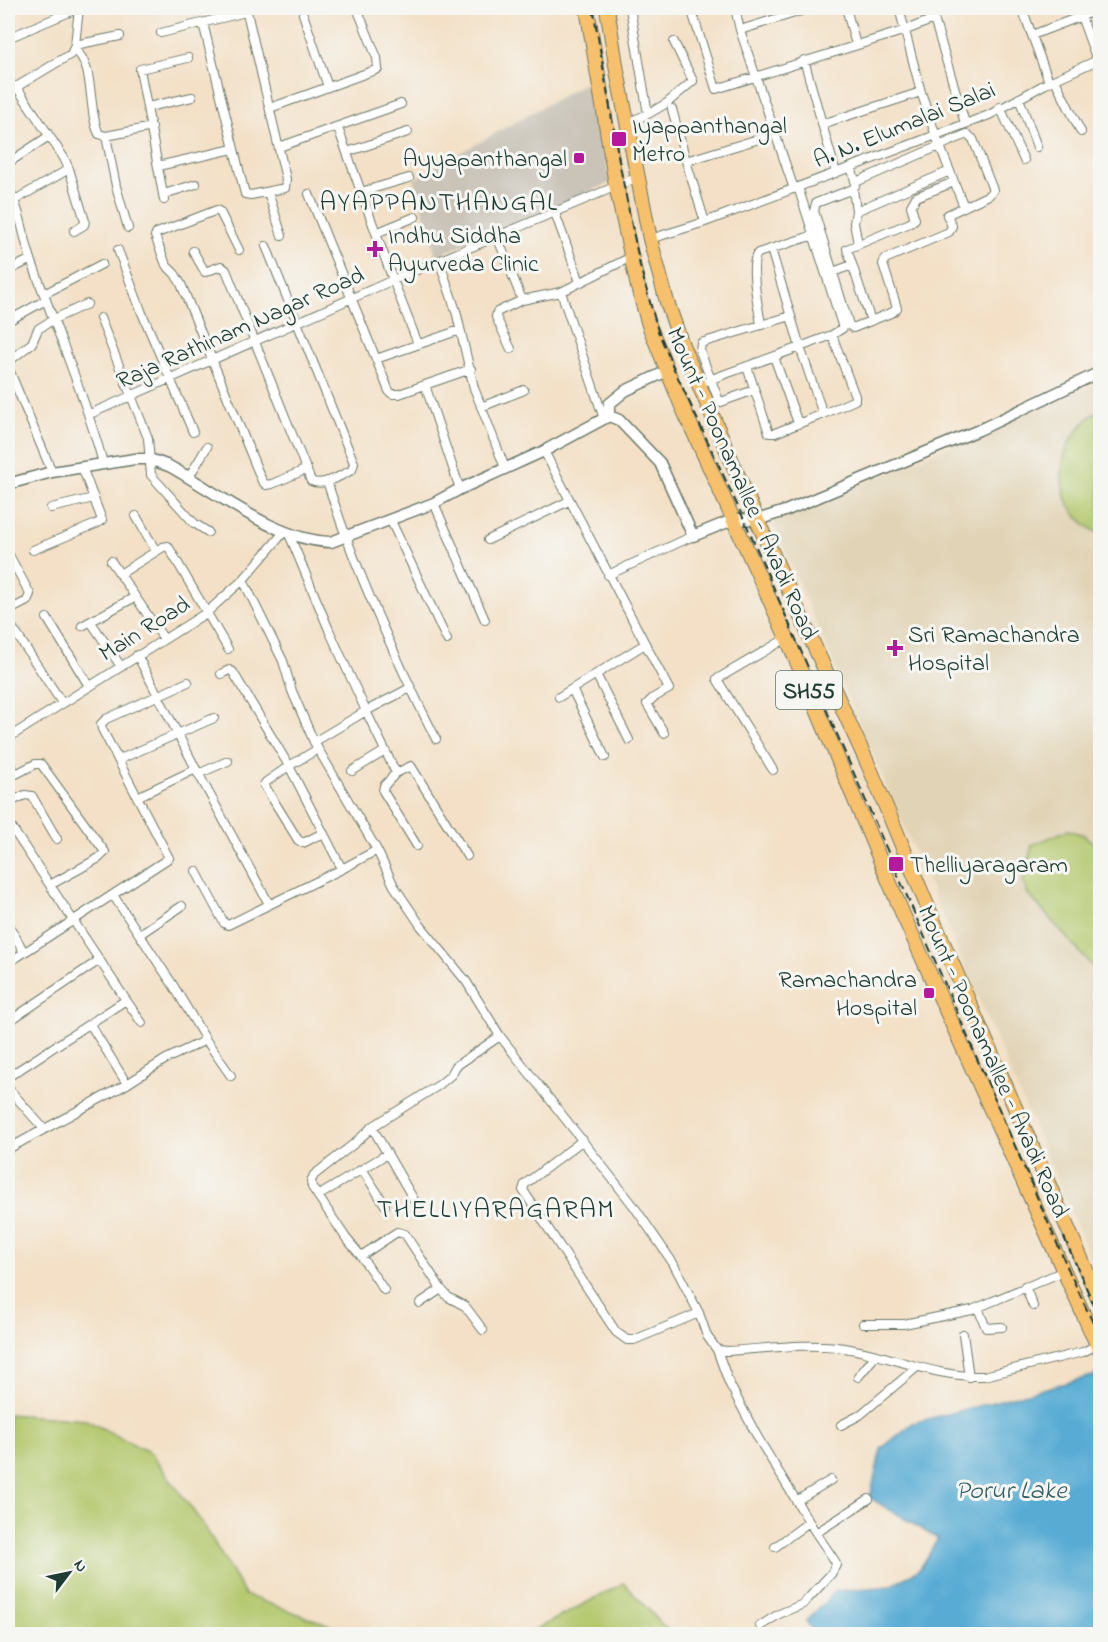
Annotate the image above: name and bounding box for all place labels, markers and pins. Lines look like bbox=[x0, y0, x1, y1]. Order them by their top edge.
place label: Iyappanthangal Metro bbox=[632, 110, 787, 173]
marker: Iyappanthangal Metro bbox=[610, 130, 628, 148]
place label: Ayyapanthangal bbox=[403, 143, 567, 179]
marker: Ayyapanthangal bbox=[572, 151, 586, 165]
place label: Indhu Siddha Ayurveda Clinic bbox=[388, 220, 539, 284]
marker: Indhu Siddha Ayurveda Clinic bbox=[366, 240, 384, 258]
place label: Sri Ramachandra Hospital bbox=[908, 619, 1080, 682]
marker: Sri Ramachandra Hospital bbox=[886, 639, 904, 657]
place label: Thelliyaragaram bbox=[910, 849, 1068, 885]
marker: Thelliyaragaram bbox=[887, 855, 905, 873]
place label: Ramachandra Hospital bbox=[778, 964, 917, 1027]
marker: Ramachandra Hospital bbox=[922, 986, 936, 1000]

